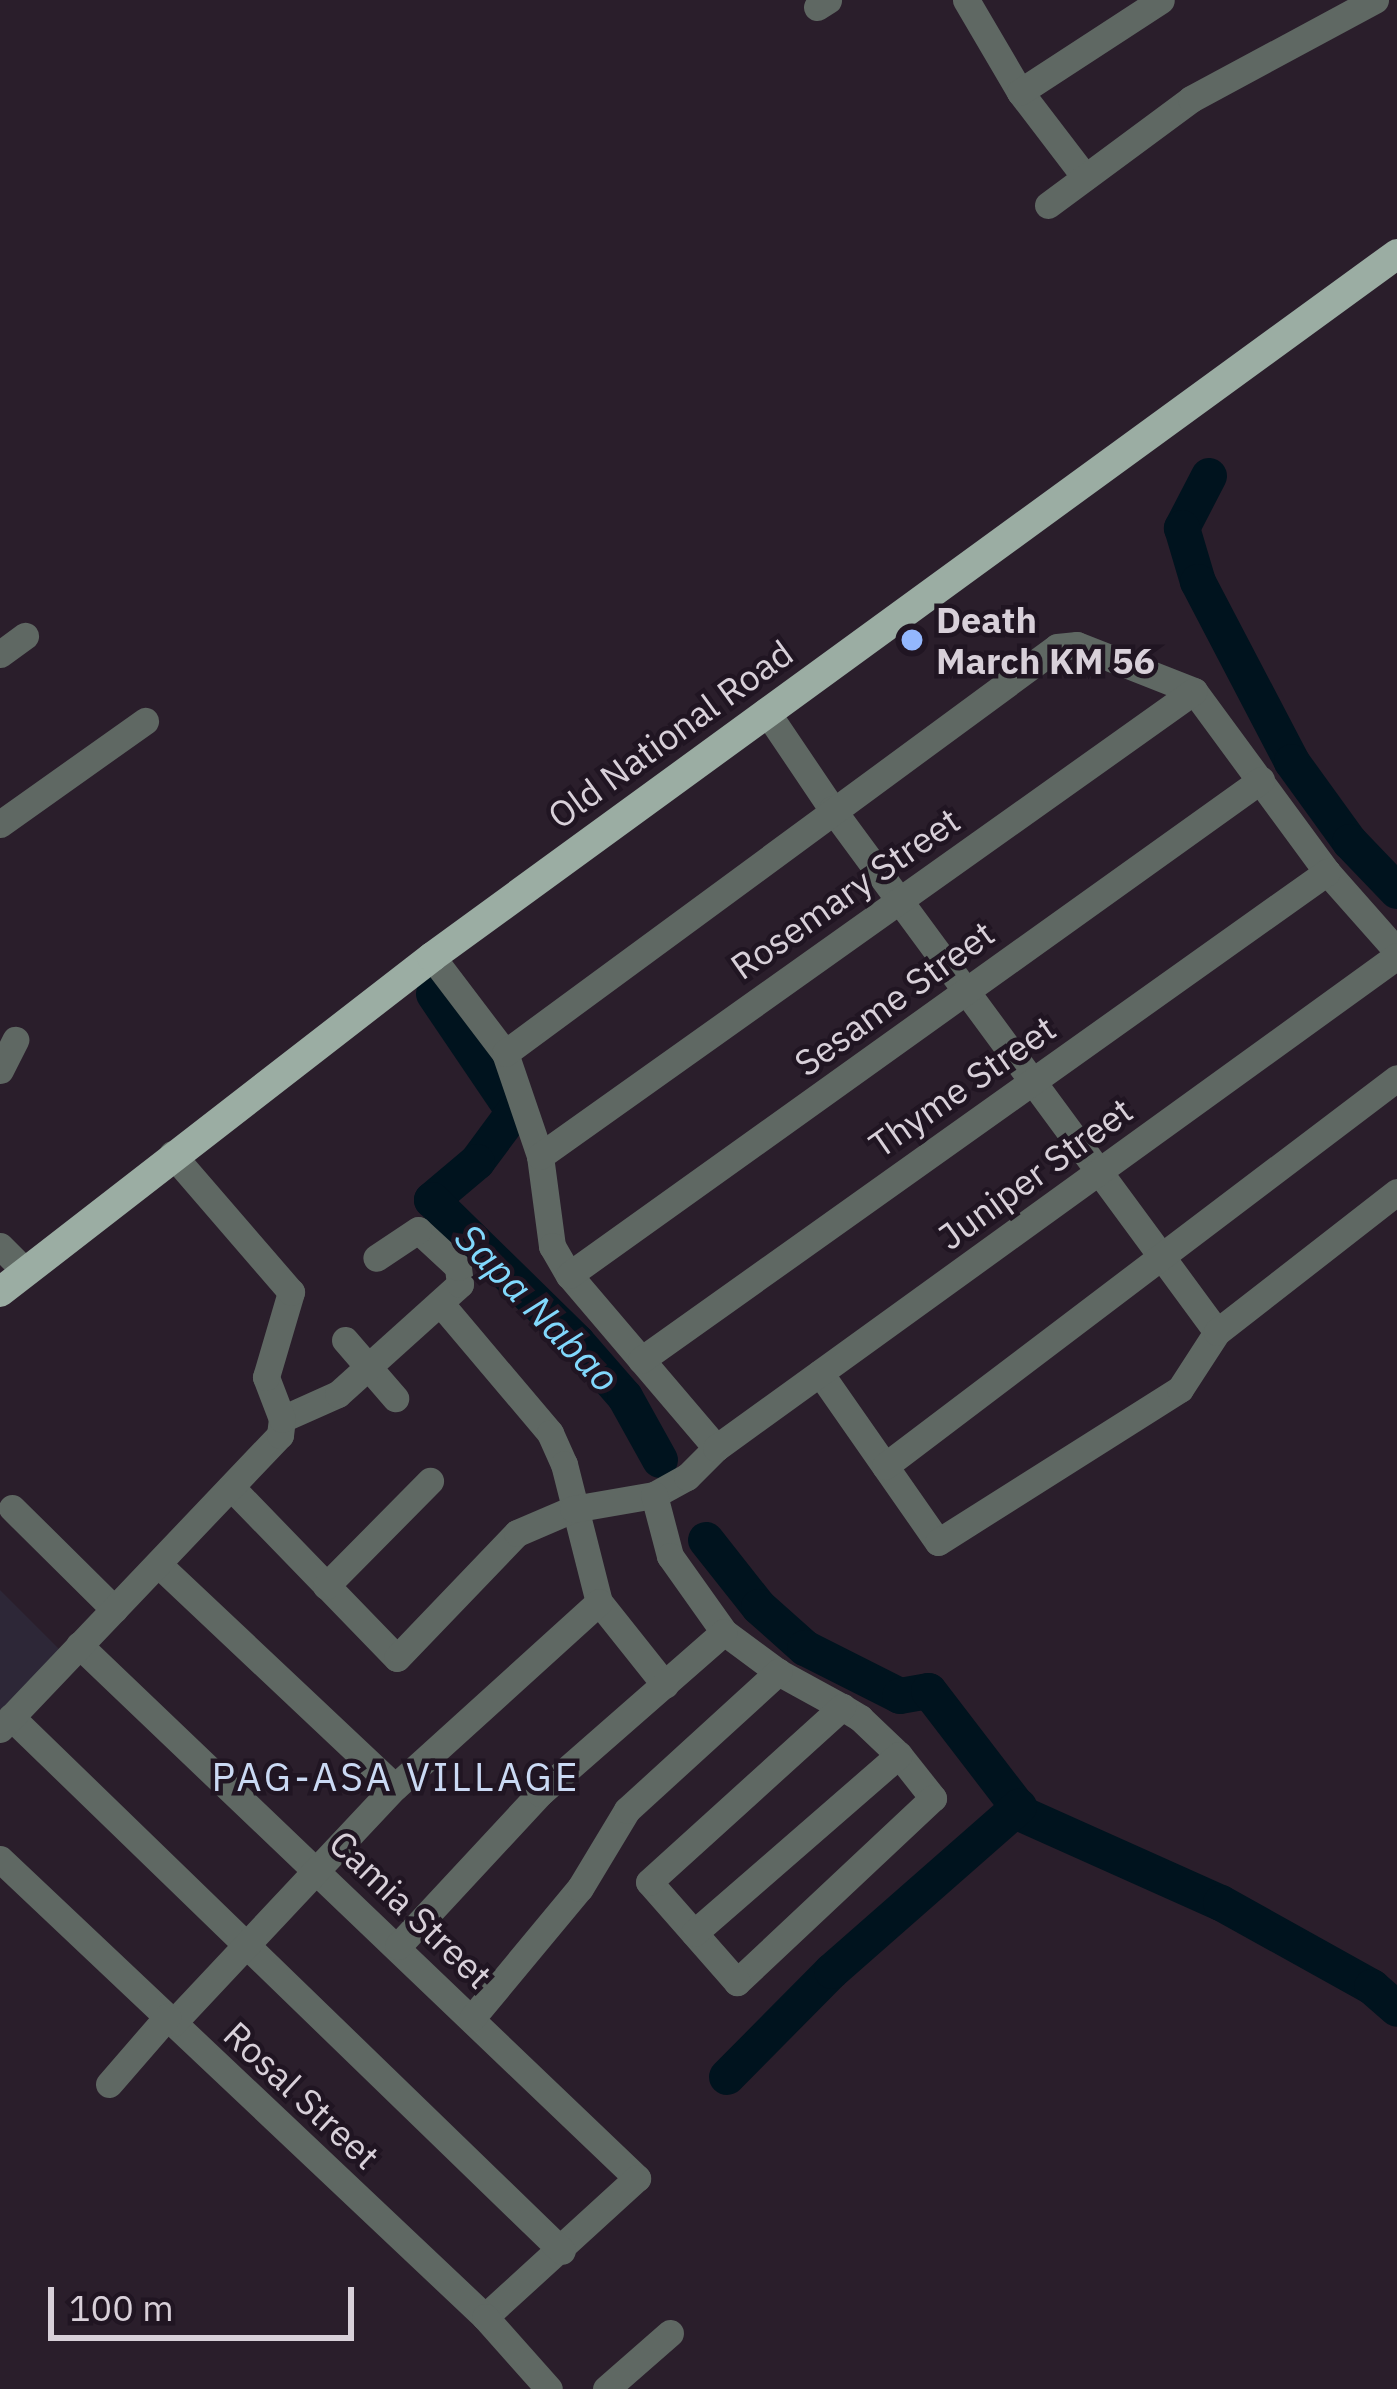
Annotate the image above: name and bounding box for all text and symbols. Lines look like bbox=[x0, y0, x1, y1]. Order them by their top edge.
place label: Death March KM 56 bbox=[936, 597, 1155, 682]
marker: Death March KM 56 bbox=[899, 627, 925, 653]
street label: Old National Road bbox=[539, 631, 801, 837]
street label: Rosemary Street bbox=[722, 798, 968, 988]
street label: Sesame Street bbox=[786, 911, 1002, 1085]
street label: Thyme Street bbox=[861, 1006, 1063, 1166]
street label: Juniper Street bbox=[930, 1088, 1140, 1258]
water label: Sapa Nabao bbox=[445, 1214, 629, 1402]
district label: PAG-ASA VILLAGE bbox=[212, 1754, 580, 1800]
street label: Camia Street bbox=[321, 1821, 501, 1997]
street label: Rosal Street bbox=[215, 2012, 389, 2178]
scale bar bbox=[54, 2263, 360, 2337]
text: 100 m bbox=[69, 2284, 174, 2331]

